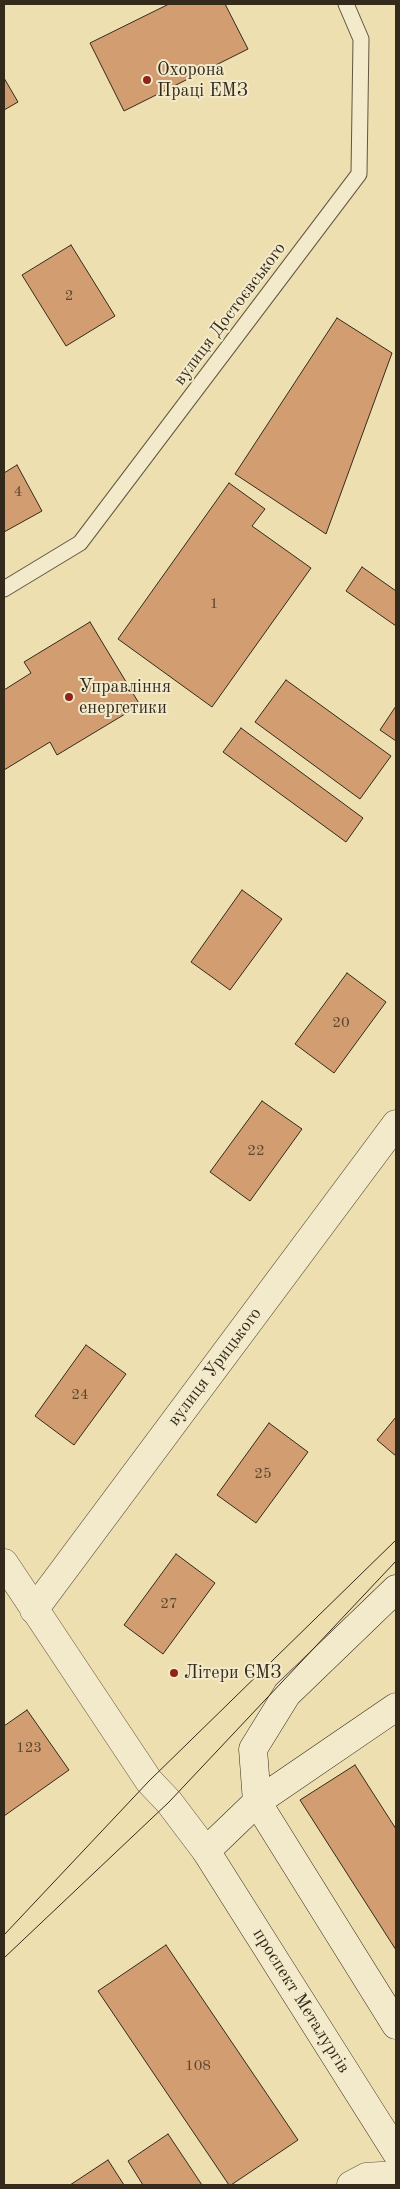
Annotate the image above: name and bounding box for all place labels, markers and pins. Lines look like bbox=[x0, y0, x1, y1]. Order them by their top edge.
place label: Охорона Праці ЕМЗ bbox=[157, 59, 248, 102]
marker: Охорона Праці ЕМЗ bbox=[141, 74, 153, 86]
place label: Управління енергетики bbox=[79, 676, 171, 719]
marker: Управління енергетики bbox=[63, 691, 75, 703]
place label: Літери ЄМЗ bbox=[184, 1662, 282, 1684]
marker: Літери ЄМЗ bbox=[168, 1667, 180, 1679]

